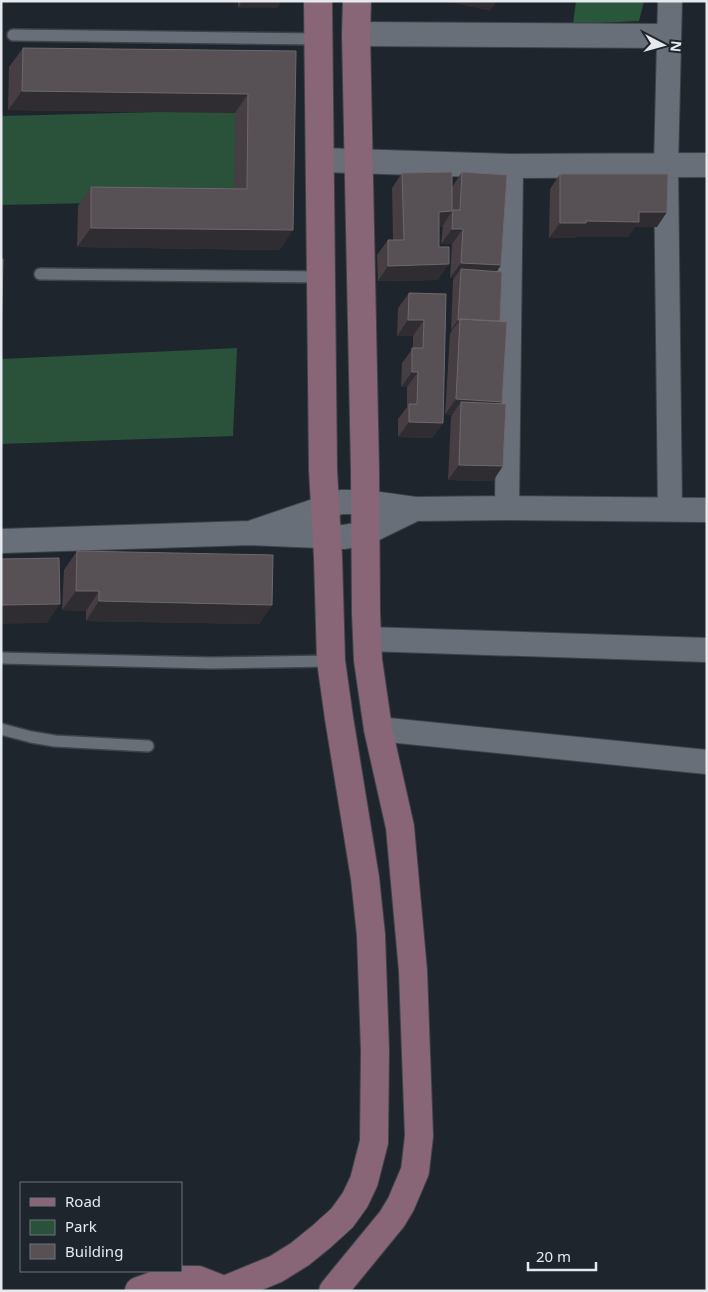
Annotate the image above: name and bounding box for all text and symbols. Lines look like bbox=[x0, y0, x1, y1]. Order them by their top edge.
north arrow bbox=[638, 20, 688, 70]
text: N bbox=[666, 40, 686, 53]
legend bbox=[20, 1182, 182, 1272]
text: Road bbox=[65, 1191, 101, 1211]
text: Park bbox=[65, 1216, 97, 1236]
scale bar bbox=[528, 1240, 596, 1272]
text: Building bbox=[65, 1241, 123, 1261]
text: 20 m bbox=[536, 1246, 571, 1266]

